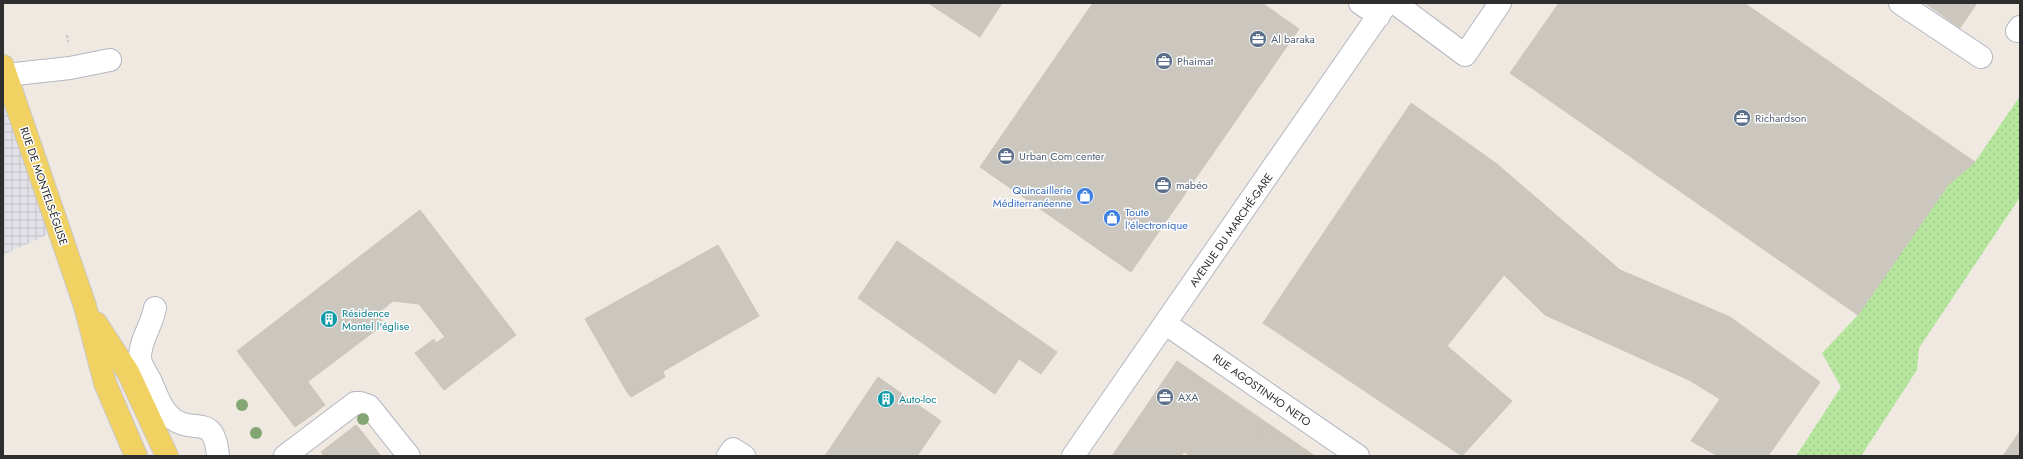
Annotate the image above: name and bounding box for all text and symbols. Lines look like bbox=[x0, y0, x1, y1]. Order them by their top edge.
office icon: Al baraka bbox=[1248, 29, 1268, 49]
place label: Al baraka bbox=[1271, 31, 1315, 47]
office icon: Phaimat bbox=[1154, 51, 1174, 71]
place label: Phaimat bbox=[1177, 53, 1214, 69]
office icon: Richardson bbox=[1732, 108, 1752, 128]
place label: Richardson bbox=[1755, 110, 1807, 126]
street label: RUE DE MONTELS-ÉGLISE bbox=[16, 125, 72, 247]
office icon: Urban Com center bbox=[996, 146, 1016, 166]
place label: Urban Com center bbox=[1019, 148, 1105, 164]
street label: AVENUE DU MARCHÉ-GARE bbox=[1186, 170, 1276, 290]
office icon: mabéo bbox=[1153, 175, 1173, 195]
place label: mabéo bbox=[1176, 177, 1208, 193]
place label: Quincaillerie Méditerranéenne bbox=[993, 182, 1072, 211]
shop icon: Quincaillerie Méditerranéenne bbox=[1075, 186, 1095, 206]
place label: Toute l'électronique bbox=[1125, 204, 1188, 233]
shop icon: Toute l'électronique bbox=[1102, 208, 1122, 228]
place label: Résidence Montel l'église bbox=[342, 305, 410, 334]
building icon: Résidence Montel l'église bbox=[319, 309, 339, 329]
street label: RUE AGOSTINHO NETO bbox=[1210, 350, 1315, 430]
office icon: AXA bbox=[1155, 387, 1175, 407]
building icon: Auto-loc bbox=[876, 389, 896, 409]
place label: AXA bbox=[1178, 389, 1199, 405]
place label: Auto-loc bbox=[899, 391, 937, 407]

